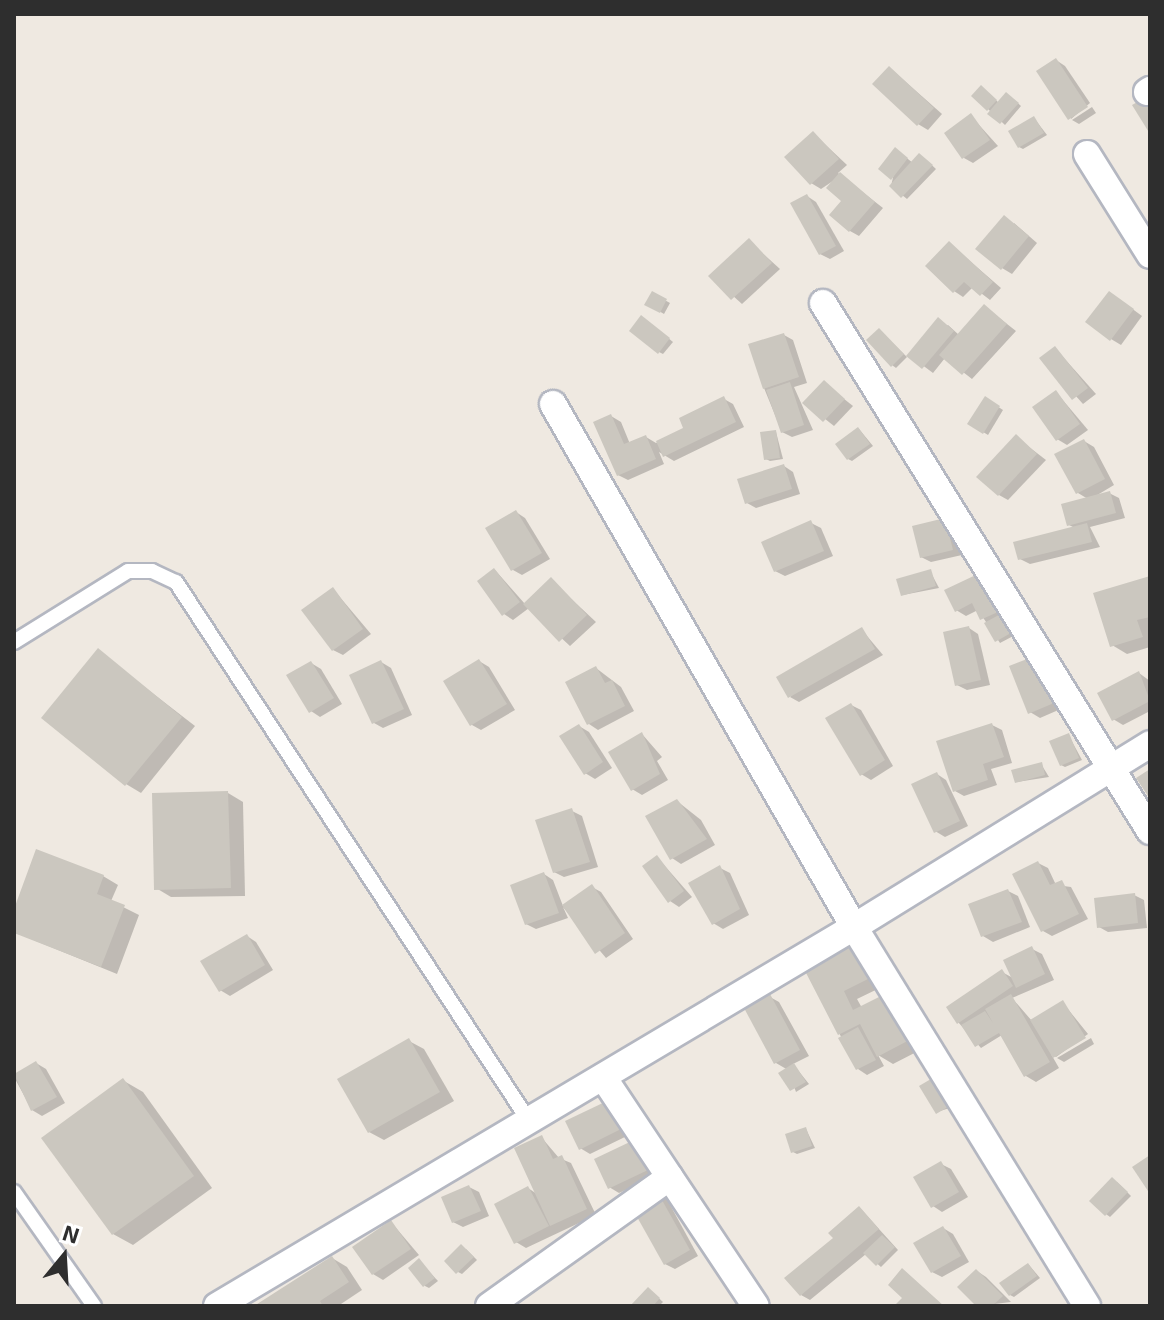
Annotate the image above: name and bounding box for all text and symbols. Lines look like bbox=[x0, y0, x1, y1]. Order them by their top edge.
north arrow bbox=[24, 1216, 104, 1296]
text: N bbox=[60, 1218, 83, 1248]

